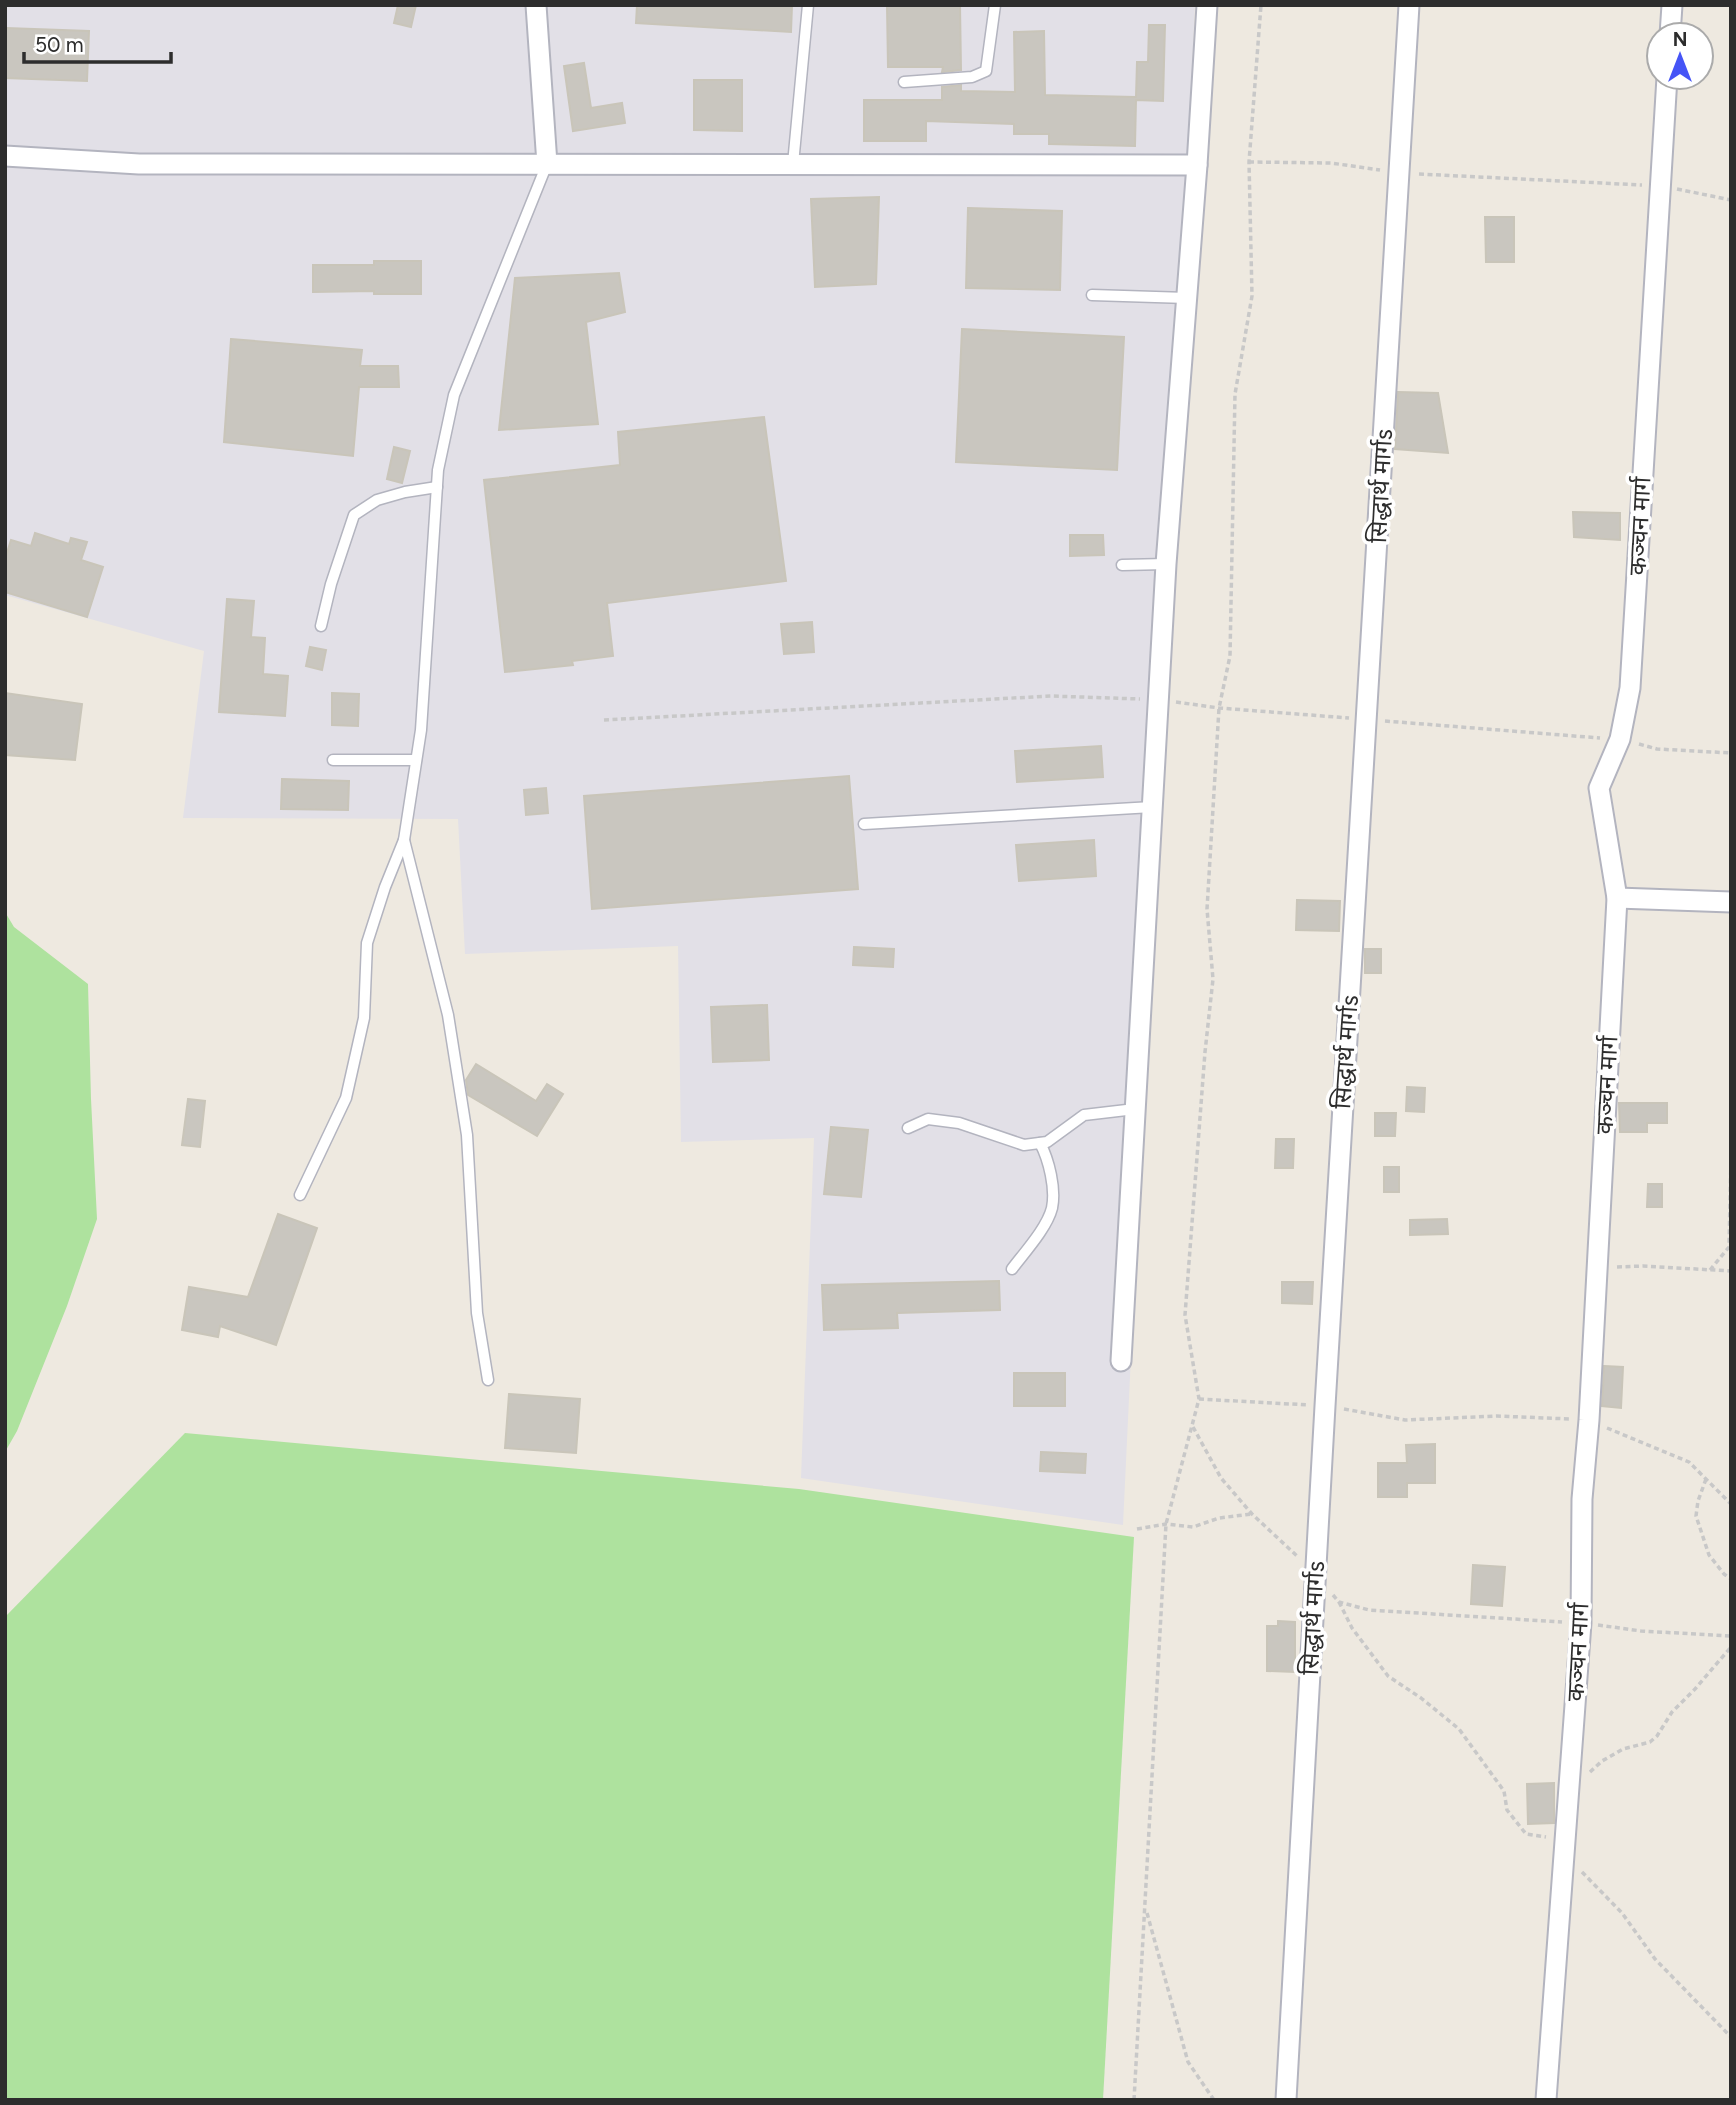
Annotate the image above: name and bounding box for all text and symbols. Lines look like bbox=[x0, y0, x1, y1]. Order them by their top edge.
scale bar bbox=[24, 21, 172, 65]
north arrow bbox=[1645, 21, 1715, 91]
text: N bbox=[1673, 28, 1687, 51]
text: 50 m bbox=[35, 32, 84, 57]
street label: सिद्धार्थ मार्गs bbox=[1363, 428, 1398, 544]
street label: कञ्चन मार्ग bbox=[1622, 475, 1657, 576]
street label: सिद्धार्थ मार्गs bbox=[1327, 994, 1364, 1110]
street label: कञ्चन मार्ग bbox=[1589, 1034, 1624, 1135]
street label: सिद्धार्थ मार्गs bbox=[1295, 1560, 1330, 1676]
street label: कञ्चन मार्ग bbox=[1560, 1601, 1595, 1702]

